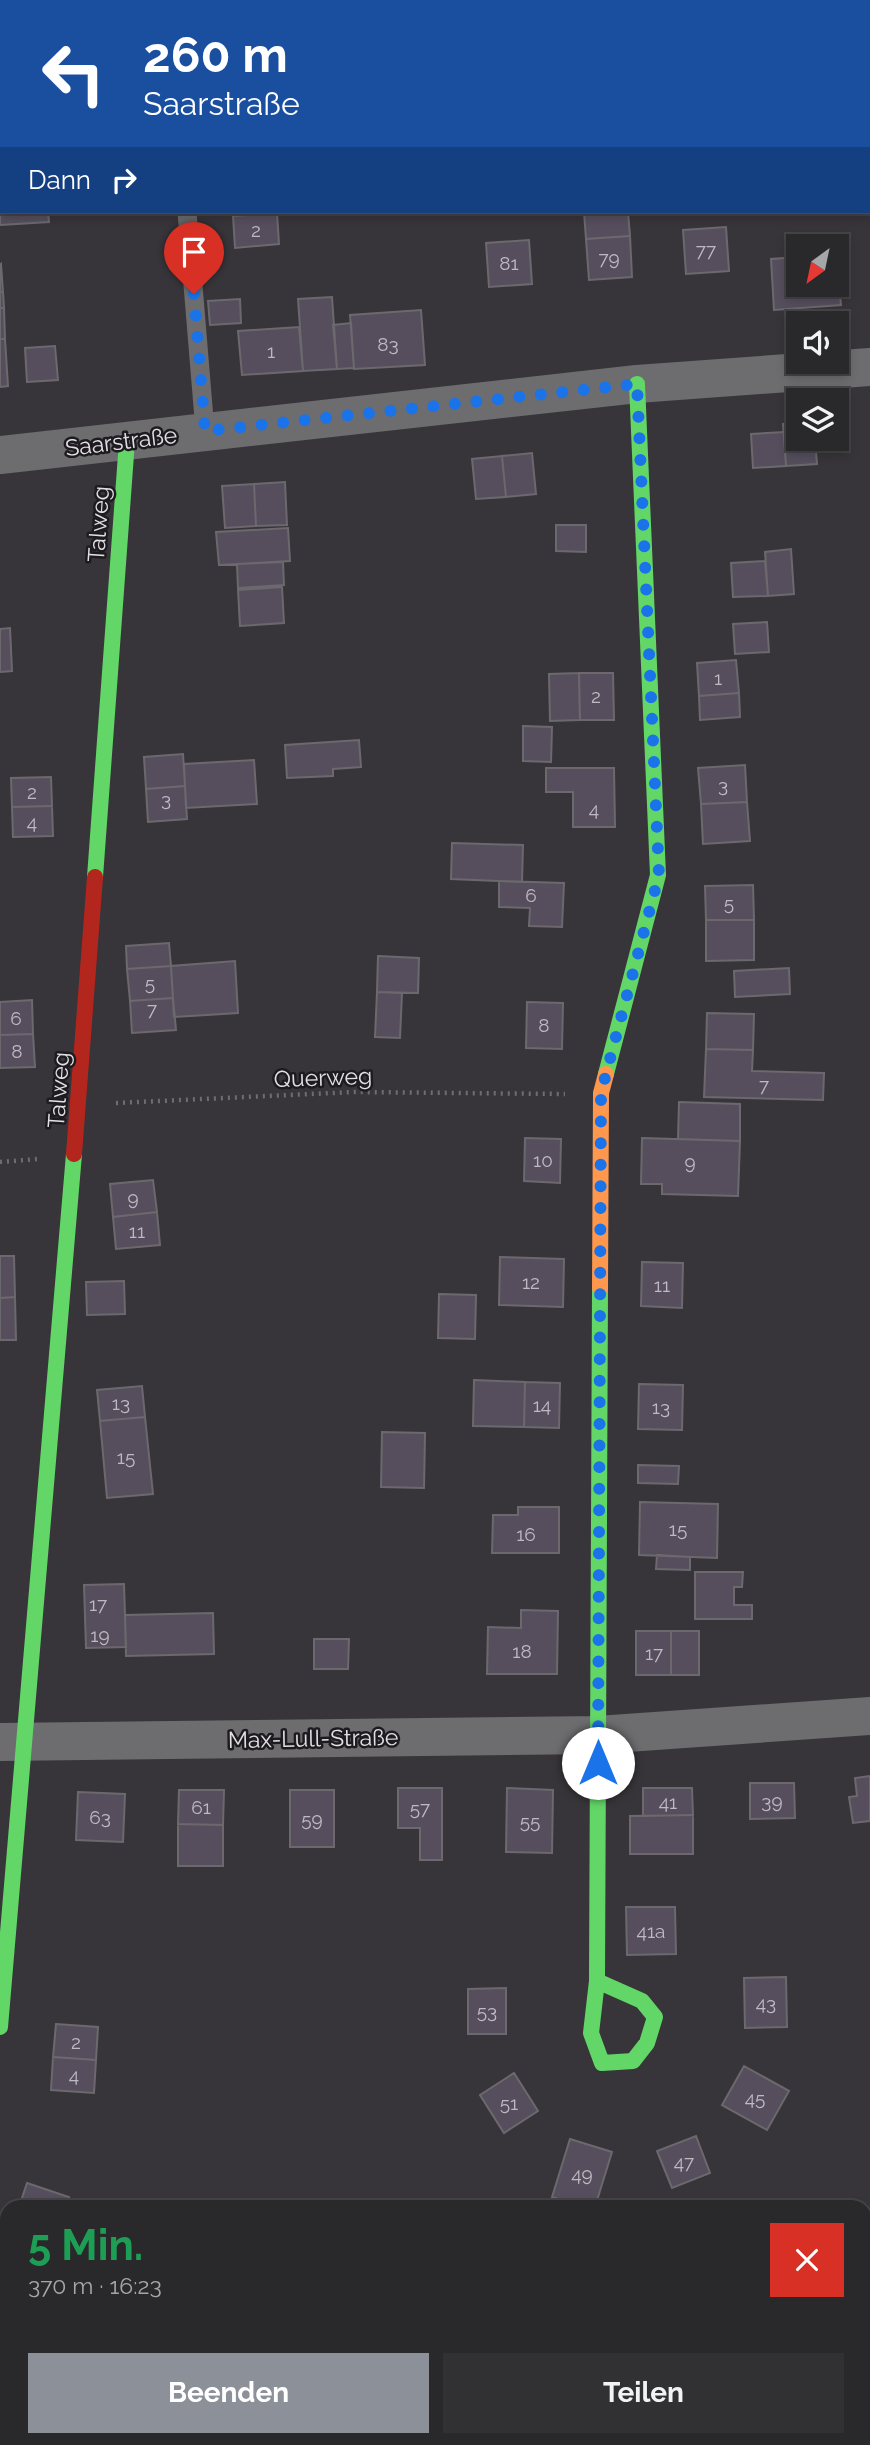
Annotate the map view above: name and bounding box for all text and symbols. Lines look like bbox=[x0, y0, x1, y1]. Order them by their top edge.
text: 260 m bbox=[143, 26, 288, 83]
icon: left bbox=[28, 28, 119, 119]
text: Saarstraße bbox=[143, 85, 300, 122]
icon: right bbox=[105, 161, 143, 199]
text: Dann bbox=[28, 165, 91, 195]
house number: 2 bbox=[251, 219, 261, 241]
pin bbox=[164, 222, 224, 294]
icon: arrive bbox=[175, 233, 213, 271]
north arrow bbox=[786, 234, 849, 298]
map controls bbox=[786, 234, 849, 451]
house number: 77 bbox=[696, 239, 716, 261]
house number: 79 bbox=[598, 247, 620, 269]
house number: 81 bbox=[499, 252, 519, 274]
button: sound bbox=[786, 311, 849, 374]
house number: 83 bbox=[377, 333, 399, 355]
house number: 1 bbox=[267, 340, 275, 362]
button: layers bbox=[786, 388, 849, 451]
street label: Saarstraße bbox=[63, 421, 179, 461]
street label: Talweg bbox=[82, 485, 114, 563]
house number: 1 bbox=[714, 667, 722, 689]
house number: 2 bbox=[591, 685, 601, 707]
house number: 3 bbox=[718, 774, 728, 796]
house number: 2 bbox=[27, 781, 37, 803]
house number: 3 bbox=[161, 788, 171, 810]
house number: 4 bbox=[589, 798, 599, 820]
house number: 4 bbox=[27, 811, 37, 833]
house number: 6 bbox=[525, 884, 537, 906]
house number: 5 bbox=[724, 892, 734, 914]
house number: 5 bbox=[145, 972, 155, 994]
house number: 7 bbox=[147, 998, 157, 1020]
house number: 6 bbox=[10, 1007, 22, 1029]
house number: 8 bbox=[538, 1014, 550, 1036]
house number: 8 bbox=[11, 1040, 23, 1062]
street label: Talweg bbox=[42, 1051, 74, 1129]
street label: Querweg bbox=[273, 1062, 373, 1092]
house number: 7 bbox=[759, 1074, 769, 1096]
house number: 10 bbox=[533, 1149, 553, 1171]
house number: 9 bbox=[684, 1151, 696, 1173]
house number: 9 bbox=[127, 1187, 139, 1209]
house number: 11 bbox=[129, 1220, 145, 1242]
house number: 12 bbox=[522, 1271, 540, 1293]
house number: 11 bbox=[654, 1274, 670, 1296]
house number: 13 bbox=[112, 1392, 130, 1414]
house number: 14 bbox=[533, 1394, 551, 1416]
house number: 13 bbox=[652, 1396, 670, 1418]
house number: 15 bbox=[117, 1446, 135, 1468]
house number: 15 bbox=[669, 1518, 687, 1540]
house number: 16 bbox=[516, 1523, 536, 1545]
house number: 17 bbox=[89, 1593, 107, 1615]
house number: 19 bbox=[90, 1624, 110, 1646]
house number: 18 bbox=[512, 1640, 532, 1662]
house number: 17 bbox=[645, 1642, 663, 1664]
street label: Max-Lull-Straße bbox=[228, 1723, 398, 1753]
position arrow bbox=[561, 1726, 635, 1800]
house number: 39 bbox=[761, 1790, 783, 1812]
house number: 41 bbox=[659, 1791, 677, 1813]
house number: 61 bbox=[191, 1796, 211, 1818]
house number: 57 bbox=[410, 1797, 430, 1819]
house number: 63 bbox=[89, 1806, 111, 1828]
house number: 59 bbox=[301, 1808, 323, 1830]
house number: 55 bbox=[520, 1810, 540, 1832]
house number: 41a bbox=[637, 1920, 665, 1942]
house number: 43 bbox=[756, 1992, 776, 2014]
house number: 53 bbox=[477, 2000, 497, 2022]
house number: 2 bbox=[71, 2031, 81, 2053]
house number: 4 bbox=[69, 2064, 79, 2086]
house number: 45 bbox=[745, 2087, 765, 2109]
house number: 51 bbox=[500, 2092, 518, 2114]
house number: 47 bbox=[674, 2151, 694, 2173]
house number: 49 bbox=[571, 2163, 593, 2185]
text: 5 Min. bbox=[28, 2221, 143, 2270]
button: close bbox=[770, 2223, 844, 2297]
text: 370 m · 16:23 bbox=[28, 2272, 162, 2299]
button: Beenden bbox=[28, 2353, 429, 2433]
button: Teilen bbox=[443, 2353, 844, 2433]

